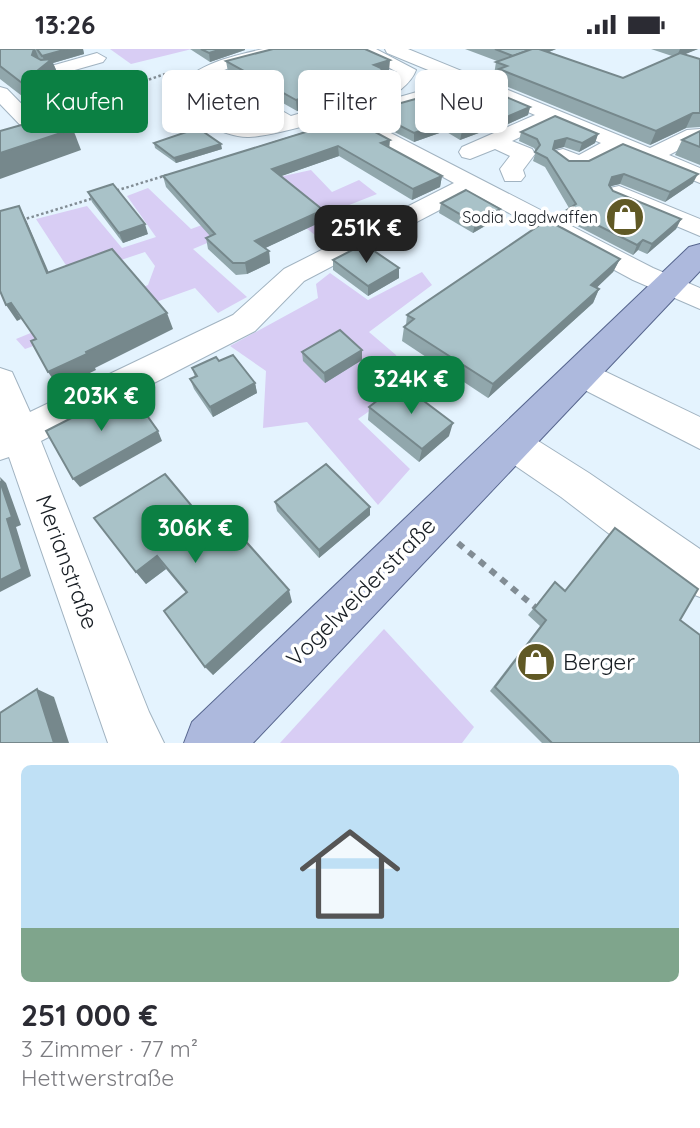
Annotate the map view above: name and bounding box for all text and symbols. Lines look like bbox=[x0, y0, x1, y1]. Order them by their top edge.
text: 13:26 bbox=[35, 8, 95, 41]
chip: Kaufen bbox=[21, 70, 148, 133]
chip: Mieten bbox=[162, 70, 284, 133]
chip: Filter bbox=[298, 70, 401, 133]
chip: Neu bbox=[415, 70, 508, 133]
shop icon: Sodia Jagdwaffen bbox=[604, 196, 646, 238]
pin: 251K € bbox=[309, 205, 423, 265]
place label: Sodia Jagdwaffen bbox=[462, 207, 598, 227]
text: 251K € bbox=[330, 213, 402, 242]
pin: 324K € bbox=[354, 357, 468, 416]
text: 324K € bbox=[374, 364, 448, 393]
pin: 203K € bbox=[44, 373, 158, 433]
text: 203K € bbox=[63, 381, 139, 410]
street label: Merianstraße bbox=[30, 491, 105, 633]
pin: 306K € bbox=[138, 505, 252, 565]
street label: Vogelweiderstraße bbox=[280, 511, 441, 672]
text: 306K € bbox=[157, 513, 233, 542]
shop icon: Berger bbox=[515, 641, 557, 683]
place label: Berger bbox=[563, 647, 635, 676]
icon: home bbox=[287, 811, 413, 937]
text: 251 000 € bbox=[21, 996, 158, 1034]
text: 3 Zimmer · 77 m² bbox=[21, 1034, 198, 1063]
text: Hettwerstraße bbox=[21, 1063, 174, 1092]

